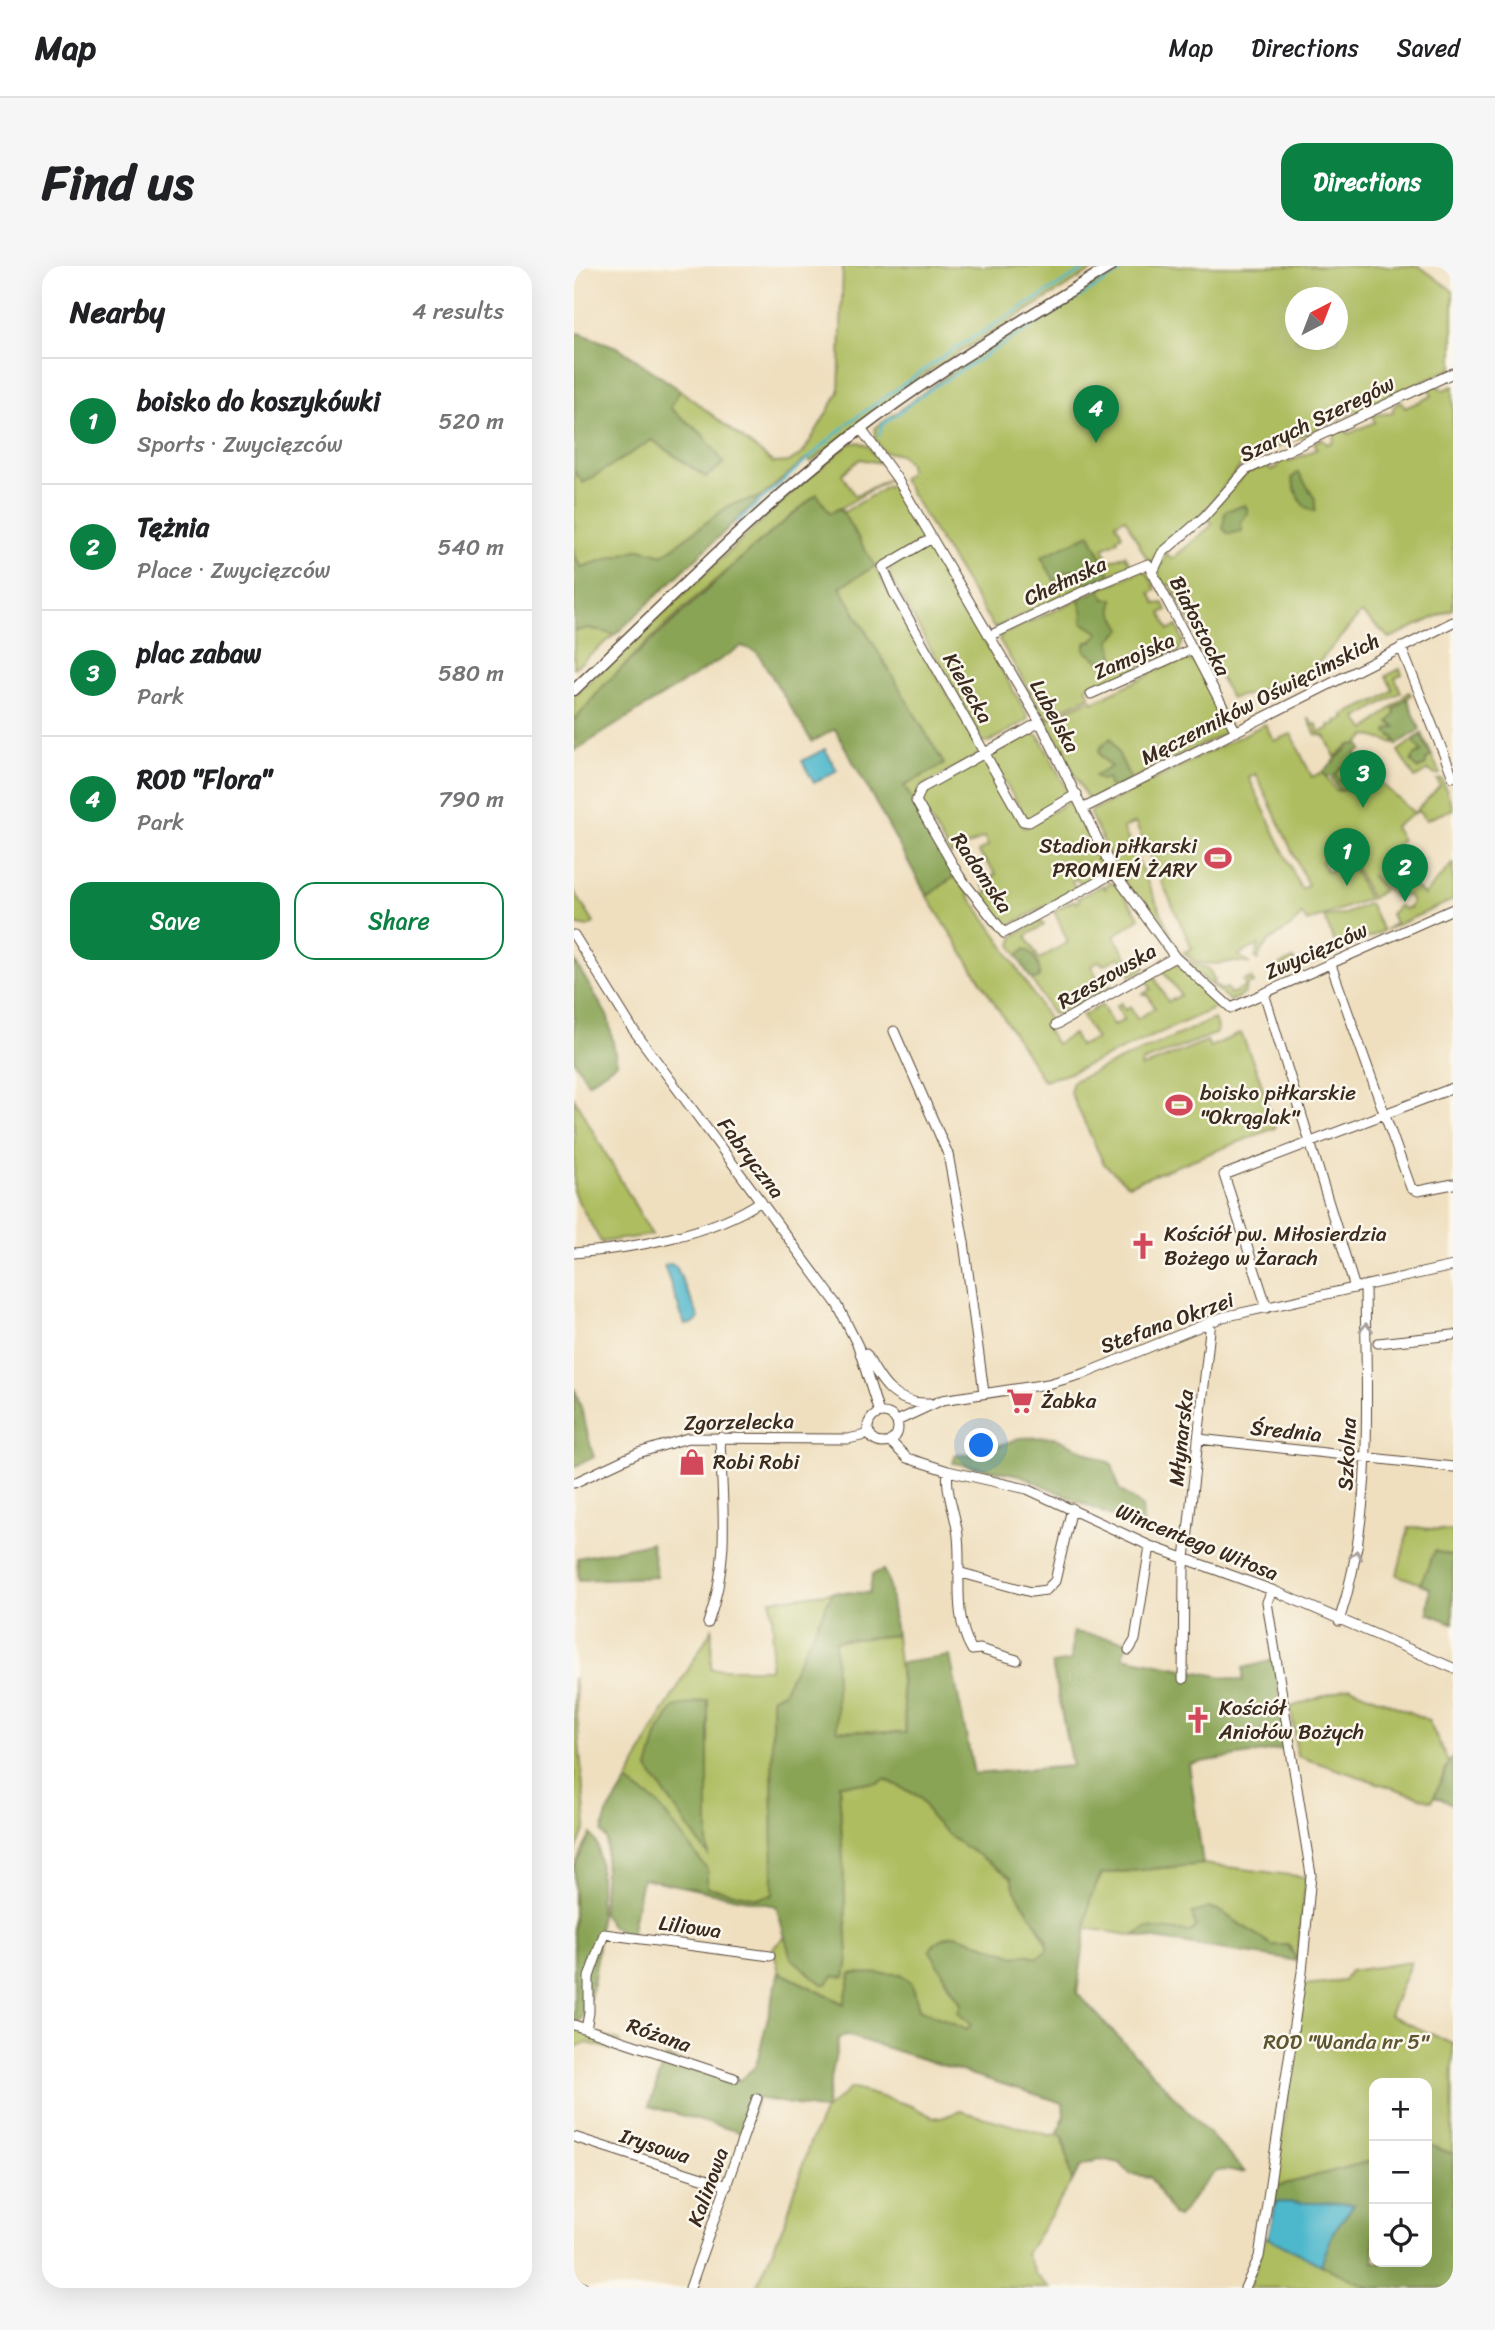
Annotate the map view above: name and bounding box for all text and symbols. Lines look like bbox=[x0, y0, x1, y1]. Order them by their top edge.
text: Map bbox=[35, 19, 96, 77]
text: Map bbox=[1169, 27, 1213, 69]
text: Directions bbox=[1251, 27, 1359, 69]
text: Saved bbox=[1397, 27, 1460, 69]
text: Find us bbox=[42, 139, 194, 226]
button: Directions bbox=[1281, 143, 1453, 221]
text: Nearby bbox=[70, 285, 165, 339]
north arrow bbox=[1285, 287, 1348, 350]
text: 4 results bbox=[412, 291, 504, 332]
street label: Szarych Szeregów bbox=[1233, 365, 1402, 473]
text: boisko do koszykówki bbox=[137, 378, 380, 424]
pin: 4 bbox=[1073, 385, 1119, 443]
text: 1 bbox=[88, 401, 98, 442]
text: 520 m bbox=[438, 401, 504, 442]
text: Sports · Zwycięzców bbox=[137, 424, 343, 465]
text: Tężnia bbox=[137, 504, 209, 550]
text: 2 bbox=[86, 527, 100, 568]
text: 540 m bbox=[437, 527, 504, 568]
street label: Chełmska bbox=[1017, 545, 1113, 617]
text: Place · Zwycięzców bbox=[137, 550, 330, 591]
street label: Białostocka bbox=[1158, 569, 1242, 683]
street label: Zamojska bbox=[1087, 621, 1181, 691]
street label: Męczenników Oświęcimskich bbox=[1134, 622, 1386, 776]
text: plac zabaw bbox=[137, 630, 261, 676]
street label: Kielecka bbox=[932, 645, 1004, 732]
text: 3 bbox=[87, 653, 99, 694]
text: 580 m bbox=[438, 653, 504, 694]
street label: Lubelska bbox=[1019, 672, 1091, 760]
text: Park bbox=[137, 676, 184, 717]
pin: 3 bbox=[1340, 750, 1386, 808]
text: ROD "Flora" bbox=[137, 756, 272, 802]
text: 4 bbox=[86, 779, 100, 820]
text: 790 m bbox=[439, 779, 504, 820]
text: Park bbox=[137, 802, 184, 843]
street label: Radomska bbox=[941, 824, 1024, 922]
place label: Stadion piłkarski PROMIEŃ ŻARY bbox=[1039, 827, 1198, 889]
pin: 1 bbox=[1324, 828, 1370, 886]
sports icon: Stadion piłkarski PROMIEŃ ŻARY bbox=[1203, 843, 1233, 873]
pin: 2 bbox=[1382, 844, 1428, 902]
button: Save bbox=[70, 882, 280, 960]
button: Share bbox=[294, 882, 504, 960]
street label: Zwycięzców bbox=[1258, 911, 1374, 991]
street label: Rzeszowska bbox=[1050, 932, 1164, 1020]
place label: boisko piłkarskie "Okrąglak" bbox=[1200, 1074, 1356, 1136]
sports icon: boisko piłkarskie "Okrąglak" bbox=[1164, 1090, 1194, 1120]
street label: Fabryczna bbox=[707, 1109, 795, 1208]
place label: Kościół pw. Miłosierdzia Bożego w Żarach bbox=[1164, 1215, 1387, 1277]
church icon: Kościół pw. Miłosierdzia Bożego w Żarach bbox=[1128, 1231, 1158, 1261]
street label: Stefana Okrzei bbox=[1095, 1281, 1240, 1365]
one-way arrow bbox=[1358, 1322, 1373, 1333]
place label: Żabka bbox=[1041, 1382, 1097, 1420]
supermarket icon: Żabka bbox=[1005, 1386, 1035, 1416]
street label: Młynarska bbox=[1157, 1387, 1205, 1488]
street label: Zgorzelecka bbox=[683, 1402, 795, 1442]
street label: Średnia bbox=[1249, 1408, 1324, 1454]
street label: Szkolna bbox=[1326, 1416, 1368, 1491]
your location bbox=[964, 1428, 998, 1462]
place label: Robi Robi bbox=[713, 1443, 801, 1481]
shop icon: Robi Robi bbox=[677, 1447, 707, 1477]
street label: Wincentego Witosa bbox=[1110, 1492, 1285, 1592]
one-way arrow bbox=[1348, 1549, 1363, 1560]
place label: Kościół Aniołów Bożych bbox=[1218, 1689, 1364, 1751]
church icon: Kościół Aniołów Bożych bbox=[1183, 1705, 1213, 1735]
street label: Liliowa bbox=[656, 1904, 724, 1950]
street label: Różana bbox=[622, 2006, 697, 2064]
park label: ROD "Wanda nr 5" bbox=[1263, 2023, 1430, 2061]
map controls bbox=[1369, 2078, 1432, 2267]
button: + bbox=[1369, 2078, 1432, 2141]
street label: Irysowa bbox=[614, 2116, 696, 2175]
button: − bbox=[1369, 2141, 1432, 2204]
street label: Kalinowa bbox=[676, 2142, 740, 2232]
button: locate bbox=[1369, 2204, 1432, 2267]

